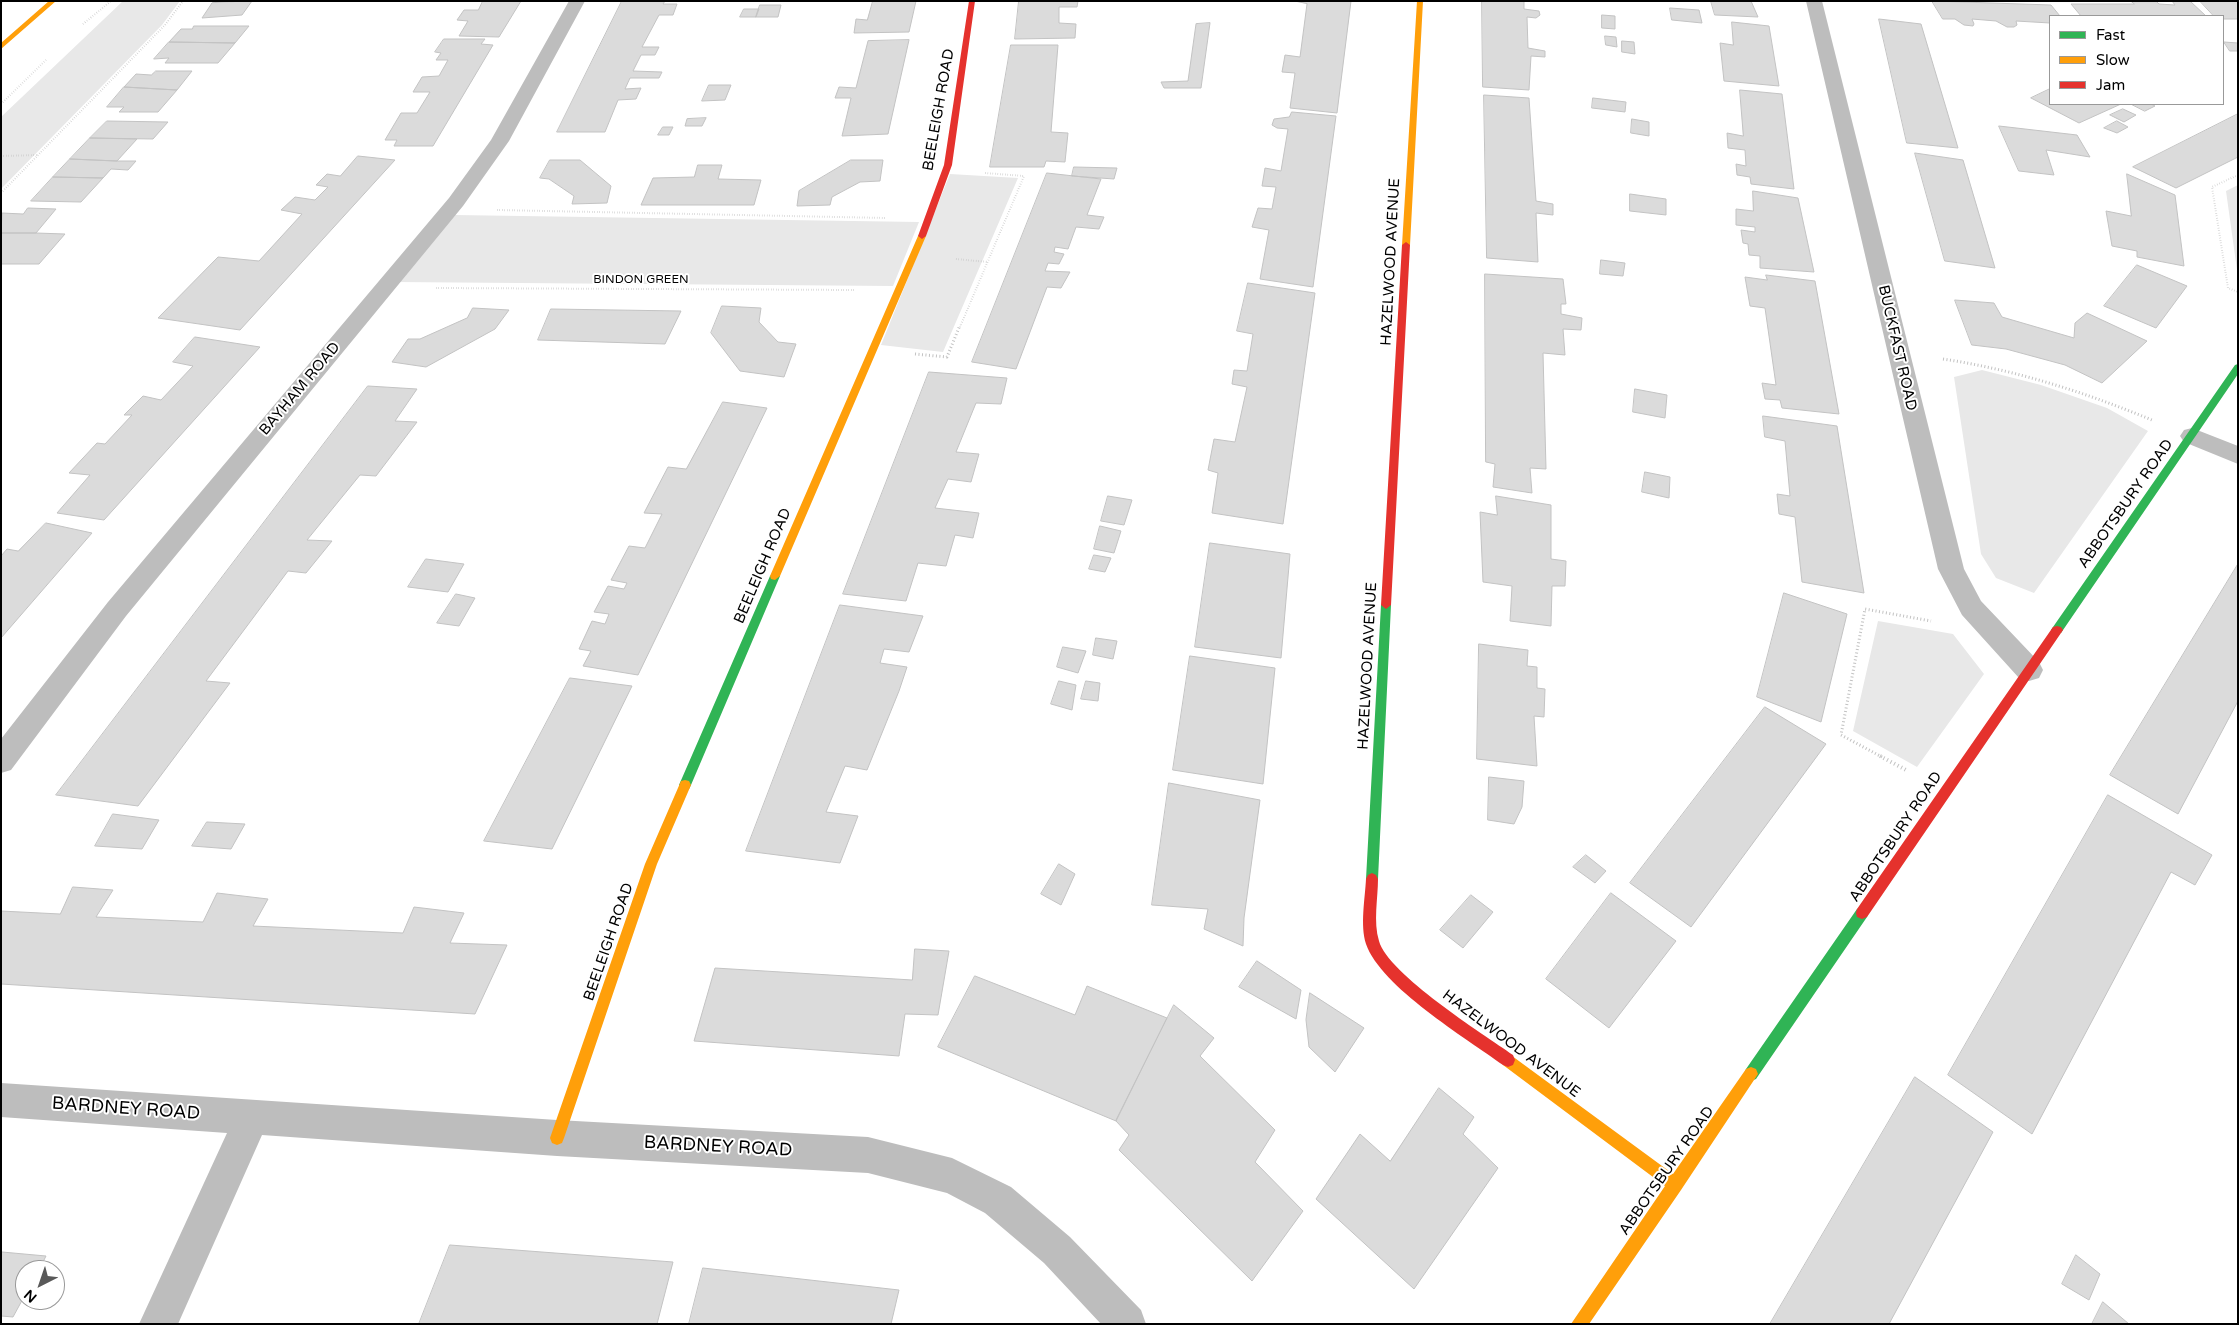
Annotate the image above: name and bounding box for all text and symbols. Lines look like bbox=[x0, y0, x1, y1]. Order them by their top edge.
legend bbox=[2049, 15, 2224, 105]
text: Fast bbox=[2096, 26, 2125, 44]
street label: BEELEIGH ROAD bbox=[919, 48, 959, 172]
text: Slow bbox=[2096, 51, 2130, 69]
text: Jam bbox=[2096, 76, 2125, 94]
street label: HAZELWOOD AVENUE bbox=[1378, 178, 1404, 346]
street label: BINDON GREEN bbox=[593, 273, 689, 287]
street label: BUCKFAST ROAD bbox=[1874, 283, 1920, 413]
street label: BAYHAM ROAD bbox=[256, 339, 344, 439]
street label: ABBOTSBURY ROAD bbox=[2075, 436, 2177, 572]
street label: BEELEIGH ROAD bbox=[731, 506, 795, 626]
street label: HAZELWOOD AVENUE bbox=[1355, 582, 1381, 750]
street label: ABBOTSBURY ROAD bbox=[1846, 768, 1946, 906]
street label: BEELEIGH ROAD bbox=[580, 881, 638, 1003]
street label: HAZELWOOD AVENUE bbox=[1439, 986, 1583, 1102]
street label: BARDNEY ROAD bbox=[51, 1093, 201, 1125]
street label: ABBOTSBURY ROAD bbox=[1616, 1103, 1718, 1239]
street label: BARDNEY ROAD bbox=[643, 1132, 793, 1162]
north arrow bbox=[15, 1260, 65, 1310]
text: N bbox=[21, 1286, 40, 1306]

